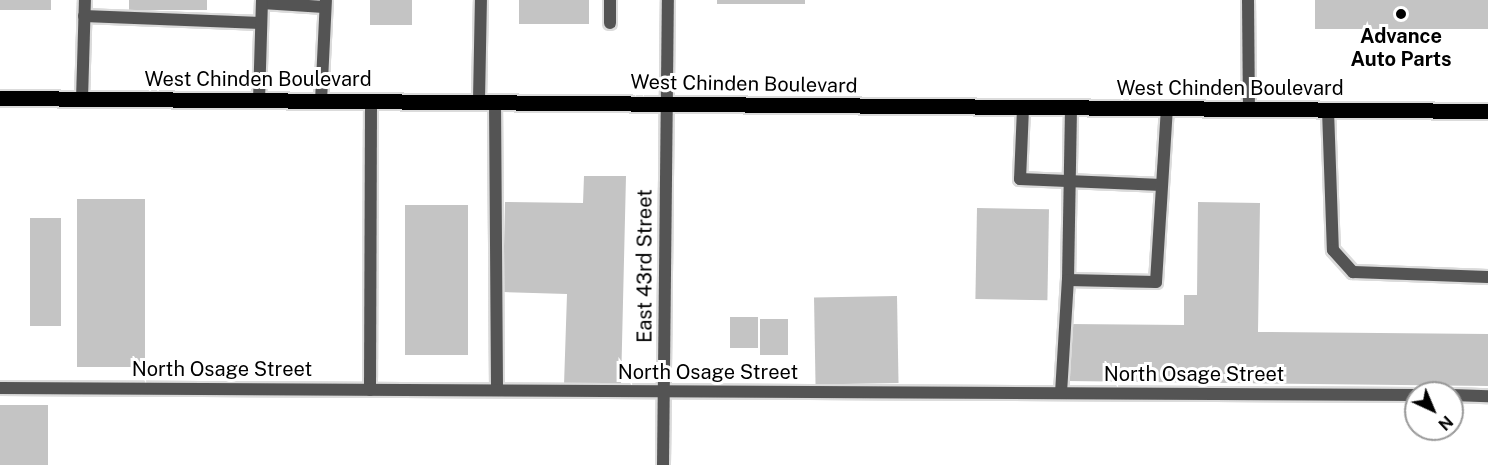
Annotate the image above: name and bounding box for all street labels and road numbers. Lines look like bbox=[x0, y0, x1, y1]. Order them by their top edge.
street label: West Chinden Boulevard bbox=[144, 67, 372, 91]
street label: West Chinden Boulevard bbox=[630, 70, 858, 98]
street label: West Chinden Boulevard bbox=[1116, 76, 1344, 100]
street label: East 43rd Street bbox=[633, 189, 657, 343]
street label: North Osage Street bbox=[132, 357, 312, 381]
street label: North Osage Street bbox=[618, 360, 798, 384]
street label: North Osage Street bbox=[1104, 362, 1284, 386]

